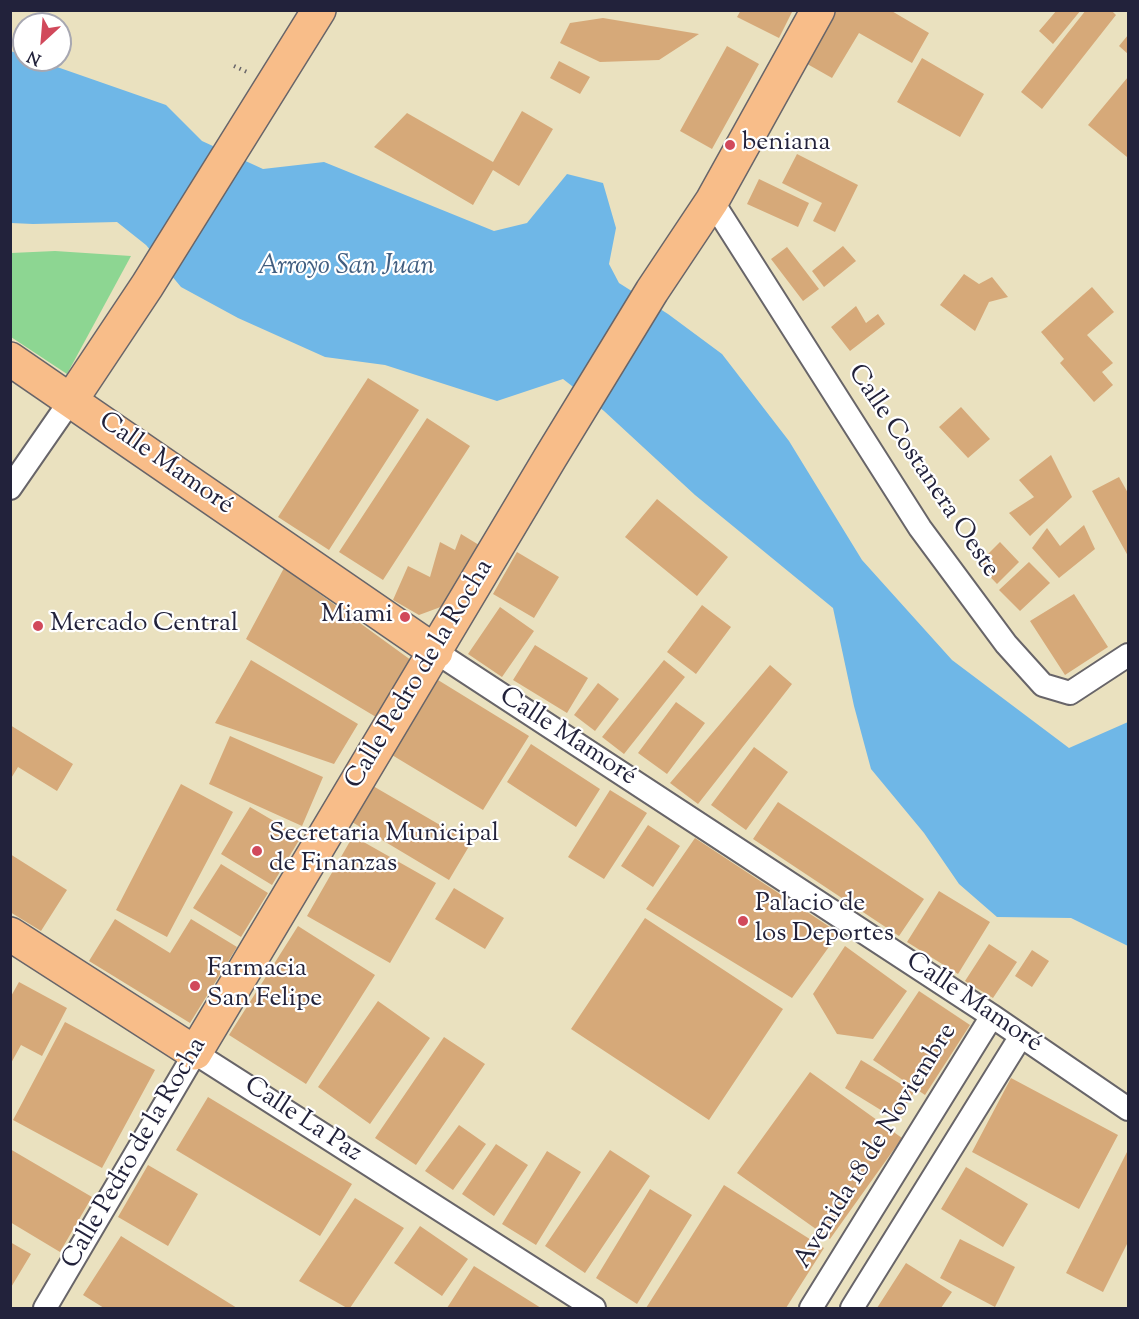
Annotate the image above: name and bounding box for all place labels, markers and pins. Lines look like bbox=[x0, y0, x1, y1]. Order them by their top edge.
place label: beniana bbox=[742, 129, 830, 161]
marker: beniana bbox=[723, 138, 737, 152]
place label: Miami bbox=[321, 601, 393, 633]
place label: Mercado Central bbox=[50, 610, 238, 642]
marker: Miami bbox=[398, 610, 412, 624]
marker: Mercado Central bbox=[31, 619, 45, 633]
place label: Secretaria Municipal de Finanzas bbox=[269, 820, 499, 882]
marker: Secretaria Municipal de Finanzas bbox=[250, 844, 264, 858]
place label: Palacio de los Deportes bbox=[755, 890, 894, 952]
marker: Palacio de los Deportes bbox=[736, 914, 750, 928]
place label: Farmacia San Felipe bbox=[207, 955, 322, 1017]
marker: Farmacia San Felipe bbox=[188, 979, 202, 993]

